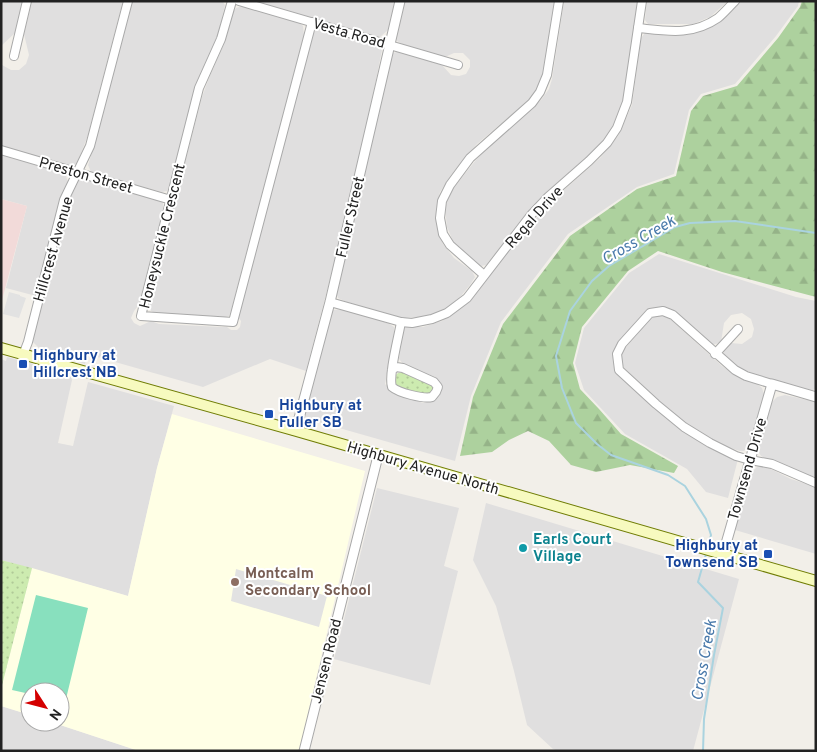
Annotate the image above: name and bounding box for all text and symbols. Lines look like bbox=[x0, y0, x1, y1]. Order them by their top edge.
street label: Vesta Road bbox=[310, 15, 387, 54]
street label: Preston Street bbox=[36, 154, 135, 199]
street label: Honeysuckle Crescent bbox=[136, 162, 191, 311]
street label: Fuller Street bbox=[333, 175, 370, 260]
street label: Regal Drive bbox=[502, 183, 568, 253]
street label: Hillcrest Avenue bbox=[30, 195, 79, 304]
water label: Cross Creek bbox=[598, 211, 680, 270]
place label: Highbury at Hillcrest NB bbox=[33, 347, 117, 383]
marker: Highbury at Hillcrest NB bbox=[17, 358, 29, 370]
place label: Highbury at Fuller SB bbox=[279, 397, 362, 433]
marker: Highbury at Fuller SB bbox=[263, 408, 275, 420]
street label: Townsend Drive bbox=[725, 416, 772, 523]
street label: Highbury Avenue North bbox=[344, 439, 501, 500]
place label: Earls Court Village bbox=[533, 531, 612, 567]
place label: Highbury at Townsend SB bbox=[665, 537, 758, 573]
marker: Earls Court Village bbox=[517, 542, 529, 554]
marker: Highbury at Townsend SB bbox=[762, 548, 774, 560]
place label: Montcalm Secondary School bbox=[245, 565, 371, 601]
marker: Montcalm Secondary School bbox=[229, 576, 241, 588]
street label: Jensen Road bbox=[308, 617, 347, 706]
water label: Cross Creek bbox=[688, 617, 722, 703]
north arrow bbox=[20, 682, 70, 732]
text: N bbox=[44, 705, 64, 723]

